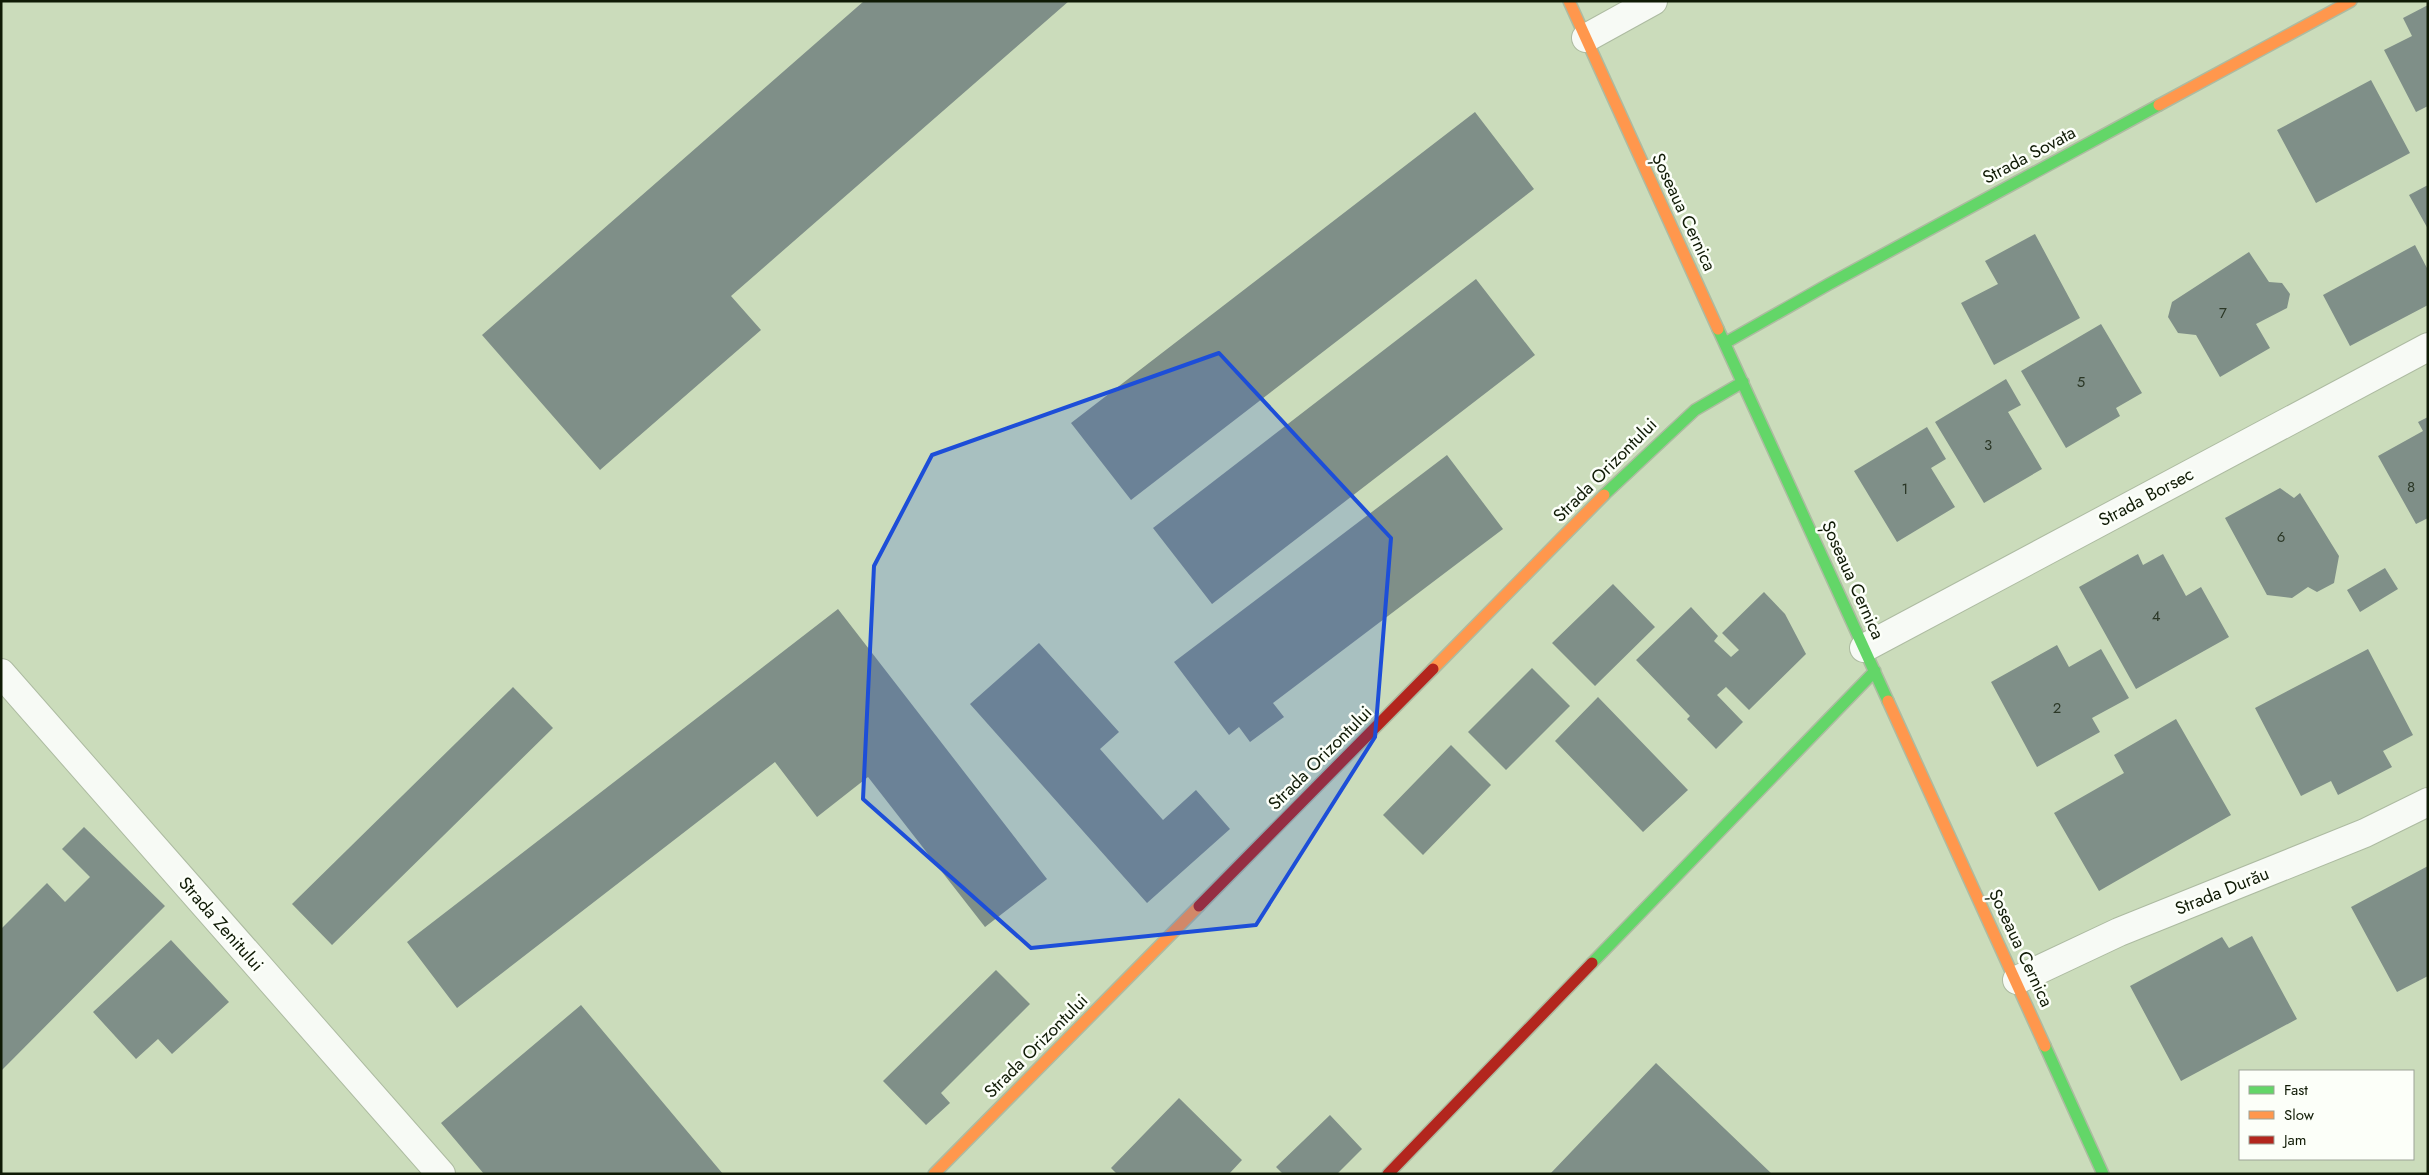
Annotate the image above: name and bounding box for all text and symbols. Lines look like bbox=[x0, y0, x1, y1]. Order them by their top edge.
street label: Strada Sovata bbox=[1978, 120, 2080, 190]
street label: Șoseaua Cernica bbox=[1645, 149, 1723, 275]
house number: 7 bbox=[2219, 302, 2227, 324]
house number: 5 bbox=[2077, 371, 2085, 393]
street label: Strada Orizontului bbox=[1547, 412, 1663, 528]
house number: 3 bbox=[1984, 434, 1992, 456]
street label: Strada Borsec bbox=[2094, 461, 2198, 533]
house number: 8 bbox=[2407, 476, 2415, 498]
house number: 1 bbox=[1902, 478, 1908, 500]
street label: Șoseaua Cernica bbox=[1815, 516, 1891, 644]
house number: 6 bbox=[2277, 526, 2285, 548]
house number: 4 bbox=[2152, 605, 2161, 627]
house number: 2 bbox=[2053, 697, 2061, 719]
street label: Strada Orizontului bbox=[1262, 700, 1378, 816]
street label: Strada Durău bbox=[2171, 860, 2273, 922]
street label: Strada Zenitului bbox=[172, 871, 270, 977]
street label: Șoseaua Cernica bbox=[1982, 885, 2060, 1011]
street label: Strada Orizontului bbox=[978, 988, 1094, 1104]
legend bbox=[2239, 1070, 2414, 1160]
text: Fast bbox=[2284, 1079, 2308, 1101]
text: Slow bbox=[2284, 1104, 2315, 1126]
text: Jam bbox=[2282, 1129, 2307, 1151]

